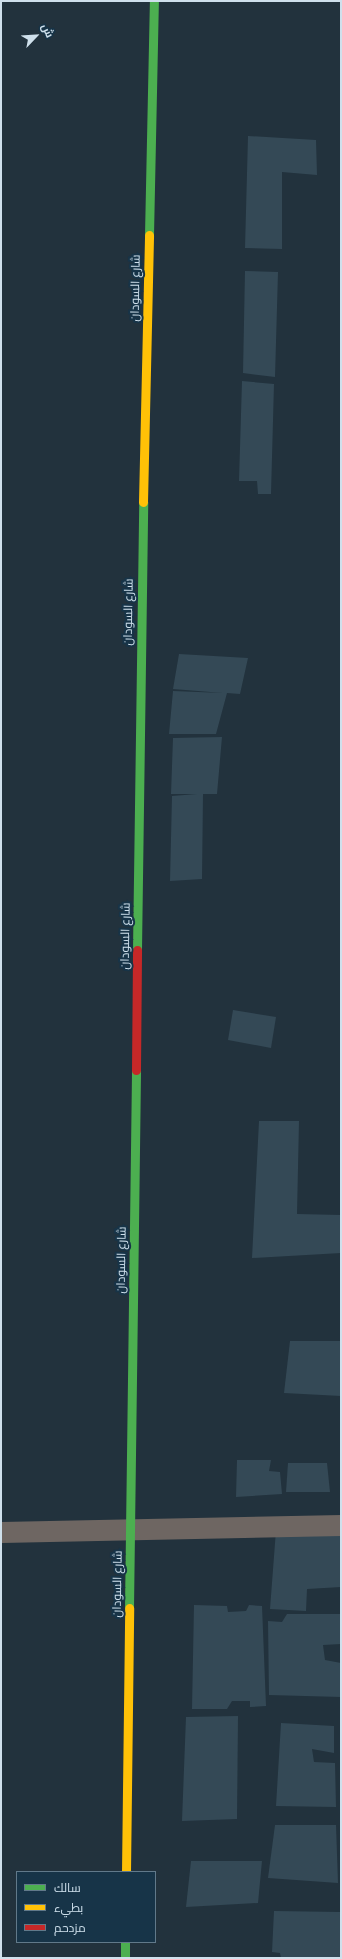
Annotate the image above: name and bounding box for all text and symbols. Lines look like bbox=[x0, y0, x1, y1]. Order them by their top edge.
north arrow bbox=[16, 16, 56, 56]
text: ش bbox=[38, 22, 56, 40]
street label: شارع السودان bbox=[128, 254, 144, 322]
street label: شارع السودان bbox=[121, 578, 137, 646]
street label: شارع السودان bbox=[118, 902, 134, 970]
street label: شارع السودان bbox=[114, 1226, 130, 1294]
street label: شارع السودان bbox=[110, 1550, 126, 1618]
legend bbox=[16, 1871, 156, 1943]
text: سالك bbox=[54, 1881, 81, 1895]
text: بطيء bbox=[54, 1901, 83, 1915]
text: مزدحم bbox=[54, 1921, 86, 1935]

